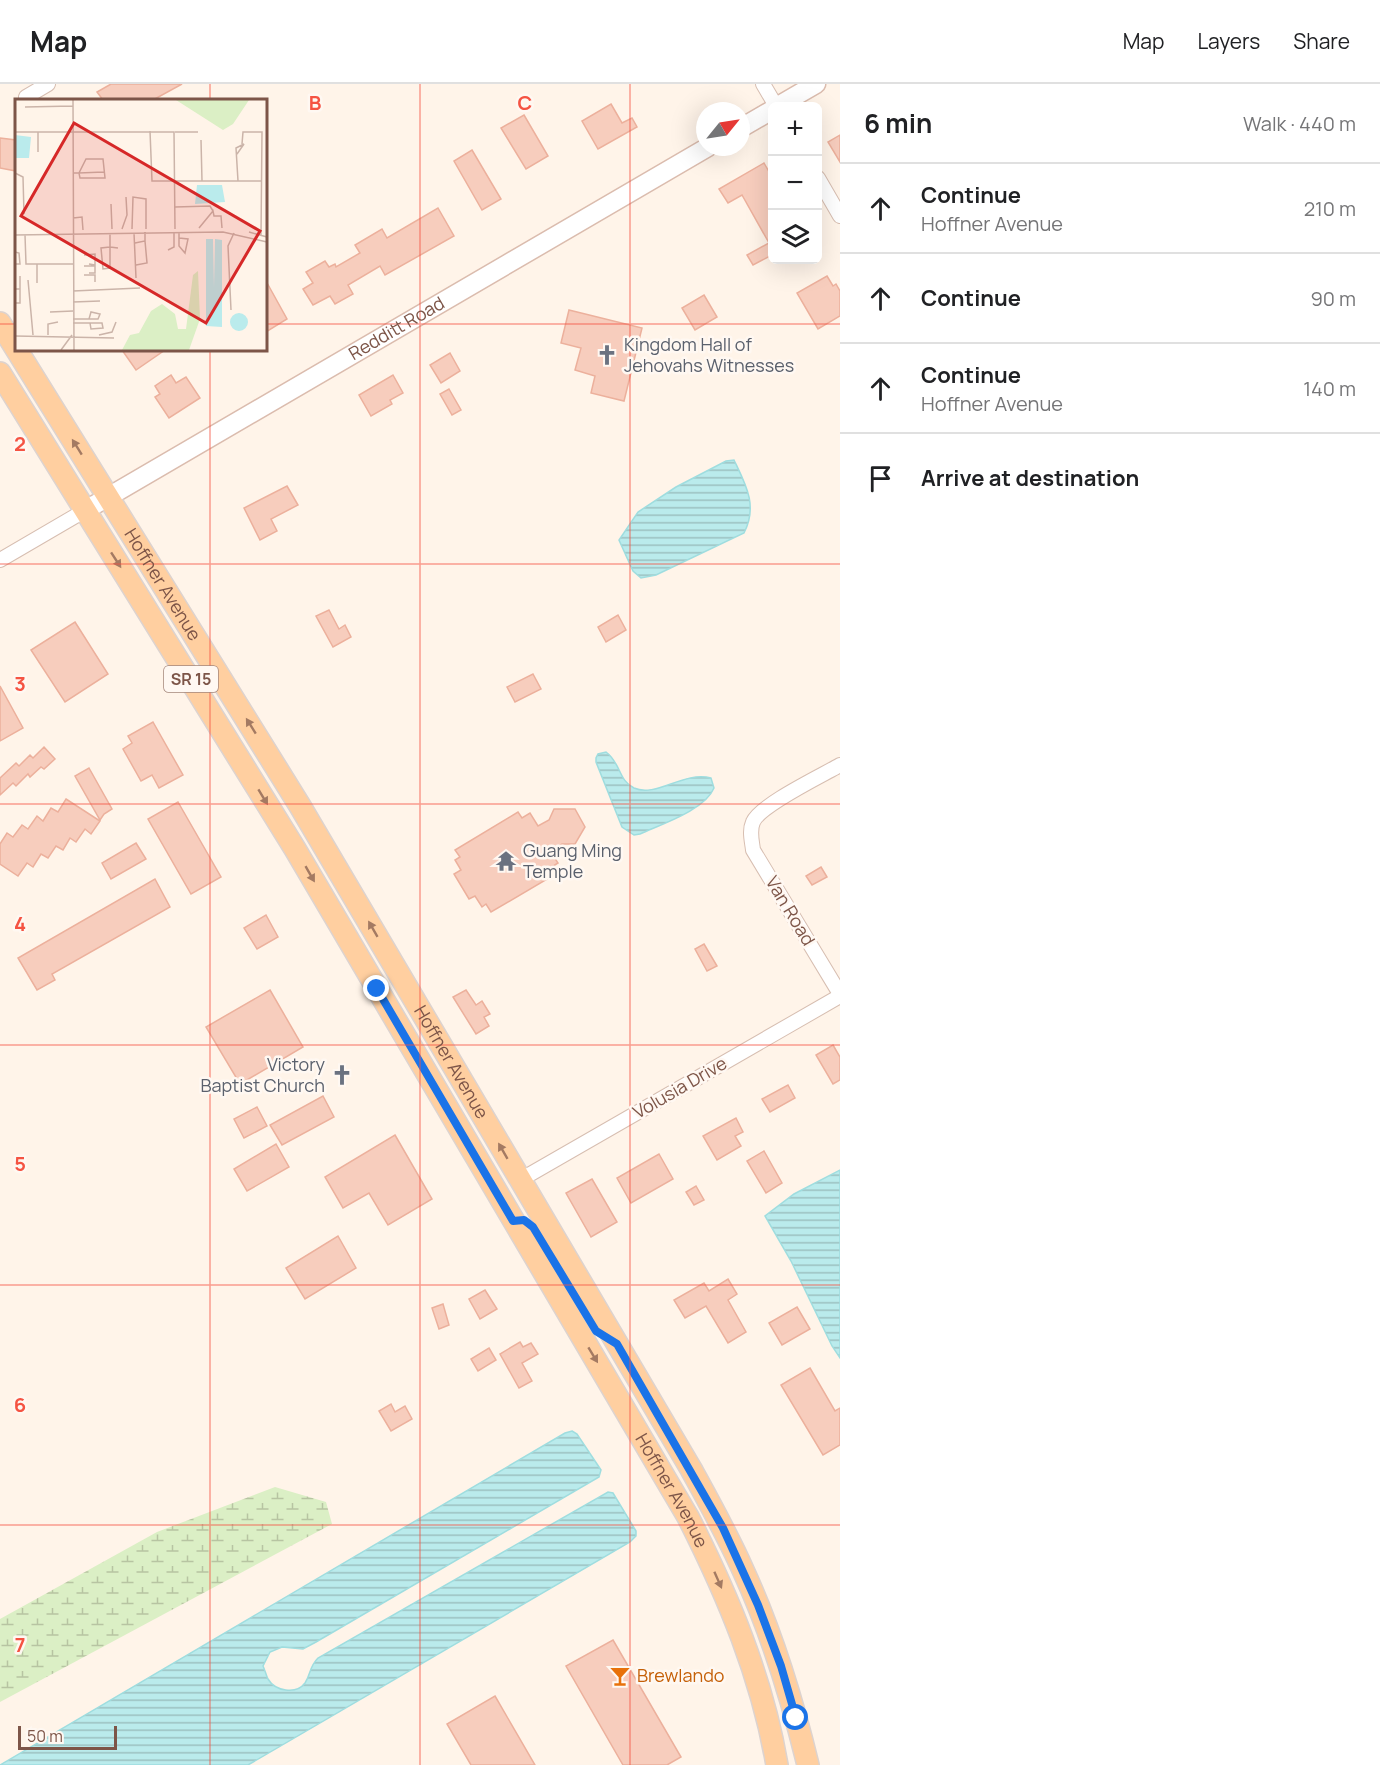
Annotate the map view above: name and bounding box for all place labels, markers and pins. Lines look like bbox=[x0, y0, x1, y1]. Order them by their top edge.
place label: Kingdom Hall of Jehovahs Witnesses bbox=[624, 332, 794, 377]
church icon: Kingdom Hall of Jehovahs Witnesses bbox=[595, 343, 619, 367]
place label: Guang Ming Temple bbox=[523, 838, 622, 883]
temple icon: Guang Ming Temple bbox=[494, 849, 518, 873]
place label: Victory Baptist Church bbox=[200, 1052, 326, 1097]
church icon: Victory Baptist Church bbox=[330, 1063, 354, 1087]
place label: Brewlando bbox=[637, 1663, 724, 1687]
bar icon: Brewlando bbox=[608, 1664, 632, 1688]

